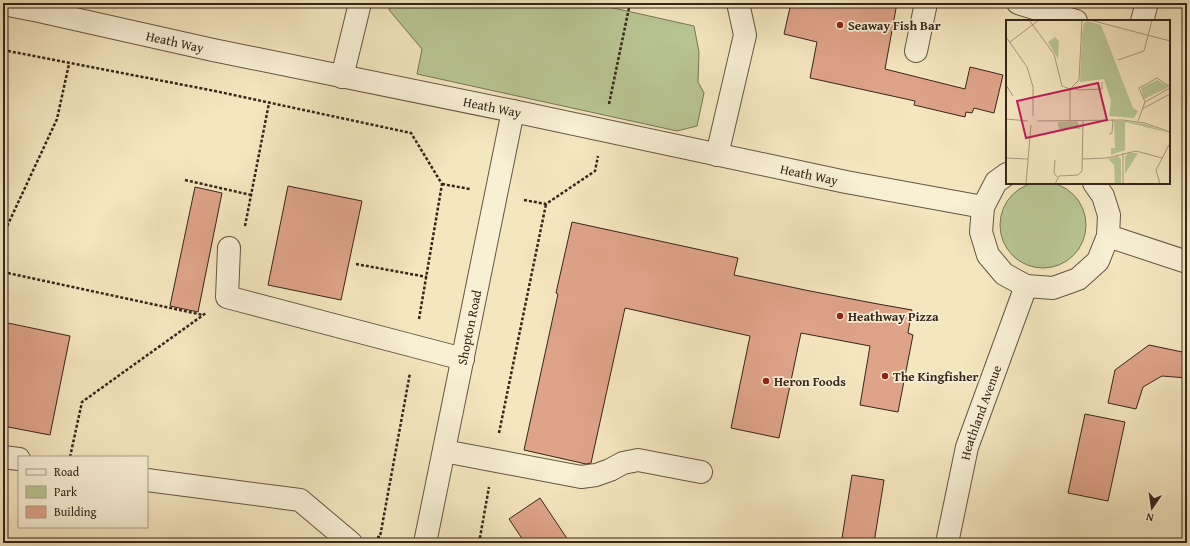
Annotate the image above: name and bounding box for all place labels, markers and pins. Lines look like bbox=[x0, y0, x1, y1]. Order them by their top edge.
place label: Seaway Fish Bar bbox=[848, 16, 941, 35]
marker: Seaway Fish Bar bbox=[835, 20, 845, 30]
place label: Heathway Pizza bbox=[848, 307, 939, 326]
marker: Heathway Pizza bbox=[835, 311, 845, 321]
place label: The Kingfisher bbox=[893, 367, 979, 386]
marker: The Kingfisher bbox=[880, 371, 890, 381]
place label: Heron Foods bbox=[774, 372, 846, 391]
marker: Heron Foods bbox=[761, 376, 771, 386]

